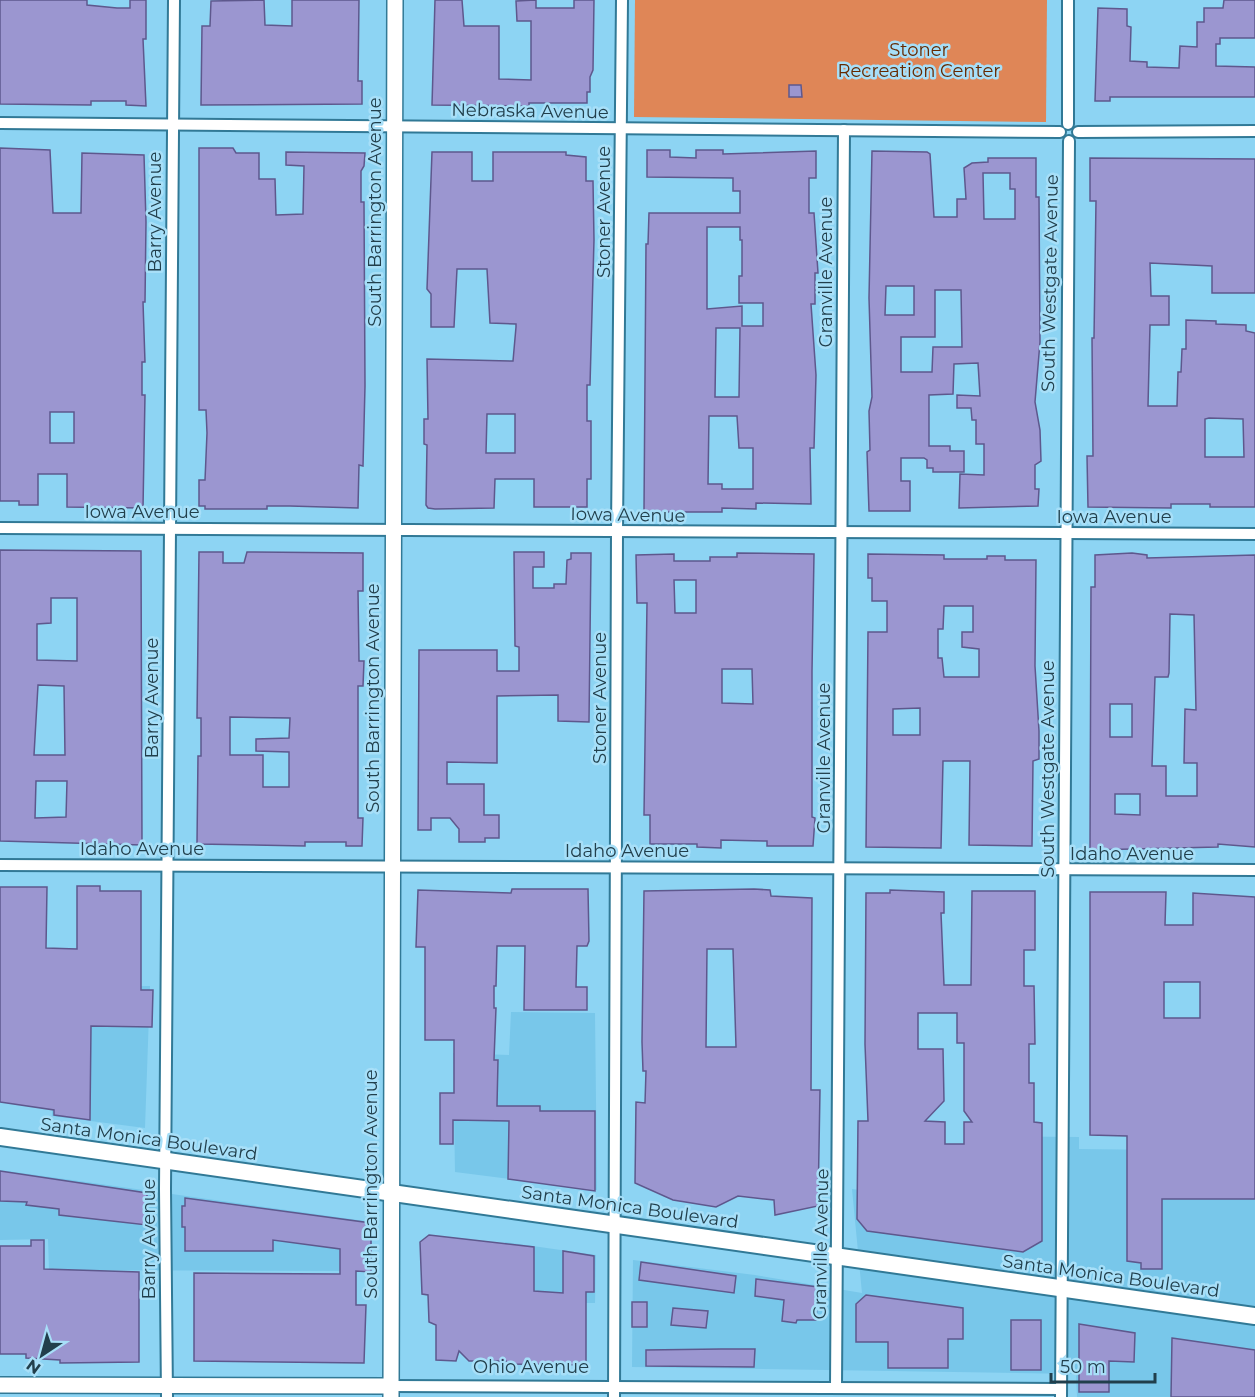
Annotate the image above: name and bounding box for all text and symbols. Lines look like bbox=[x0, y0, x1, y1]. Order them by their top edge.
park label: Stoner Recreation Center bbox=[837, 39, 1001, 82]
street label: South Barrington Avenue bbox=[364, 97, 386, 327]
street label: Nebraska Avenue bbox=[451, 99, 609, 123]
street label: Stoner Avenue bbox=[593, 146, 615, 278]
street label: Barry Avenue bbox=[144, 151, 166, 272]
street label: South Westgate Avenue bbox=[1037, 174, 1063, 392]
street label: Granville Avenue bbox=[815, 196, 837, 347]
street label: Iowa Avenue bbox=[84, 501, 200, 523]
street label: Iowa Avenue bbox=[570, 503, 686, 527]
street label: Iowa Avenue bbox=[1056, 506, 1172, 528]
street label: South Barrington Avenue bbox=[362, 583, 384, 813]
street label: Stoner Avenue bbox=[589, 632, 611, 764]
street label: Barry Avenue bbox=[141, 637, 163, 758]
street label: South Westgate Avenue bbox=[1037, 660, 1059, 878]
street label: Granville Avenue bbox=[813, 682, 835, 833]
street label: Idaho Avenue bbox=[80, 838, 204, 860]
street label: Idaho Avenue bbox=[565, 840, 689, 862]
street label: Idaho Avenue bbox=[1070, 843, 1194, 865]
street label: South Barrington Avenue bbox=[360, 1069, 382, 1299]
street label: Santa Monica Boulevard bbox=[39, 1113, 259, 1165]
street label: Granville Avenue bbox=[809, 1168, 833, 1320]
street label: Barry Avenue bbox=[138, 1178, 160, 1299]
street label: Santa Monica Boulevard bbox=[520, 1181, 740, 1233]
street label: Santa Monica Boulevard bbox=[1001, 1250, 1221, 1302]
north arrow bbox=[12, 1325, 72, 1385]
scale bar bbox=[1051, 1346, 1154, 1384]
text: N bbox=[23, 1355, 44, 1378]
street label: Ohio Avenue bbox=[473, 1356, 589, 1378]
text: 50 m bbox=[1060, 1356, 1106, 1378]

